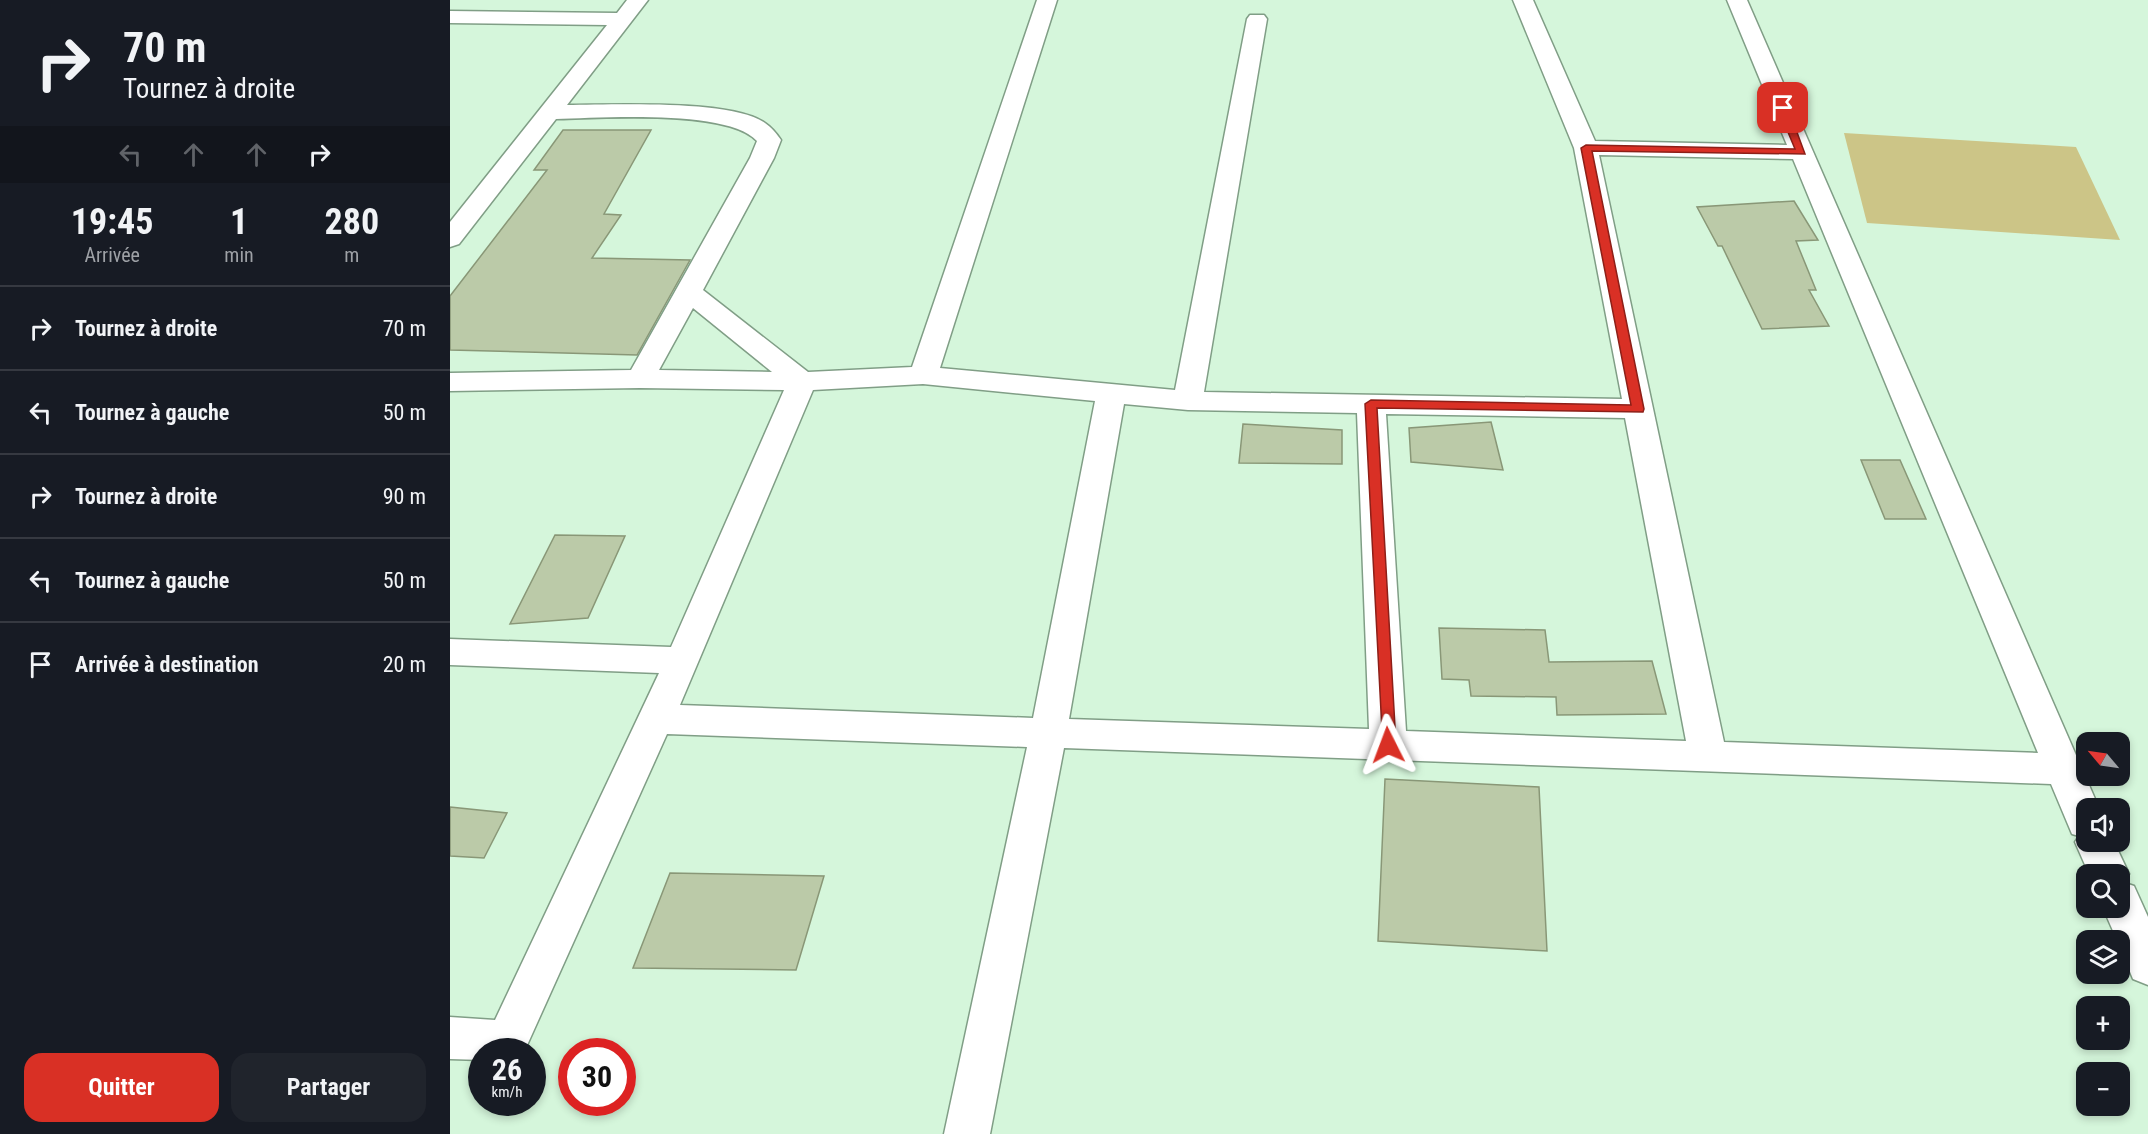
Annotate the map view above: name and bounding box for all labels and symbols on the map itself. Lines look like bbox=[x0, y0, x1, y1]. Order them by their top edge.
pin bbox=[1757, 82, 1808, 133]
position arrow bbox=[1356, 713, 1420, 777]
north arrow bbox=[2076, 732, 2130, 786]
speed limit sign: 30 bbox=[558, 1038, 636, 1116]

